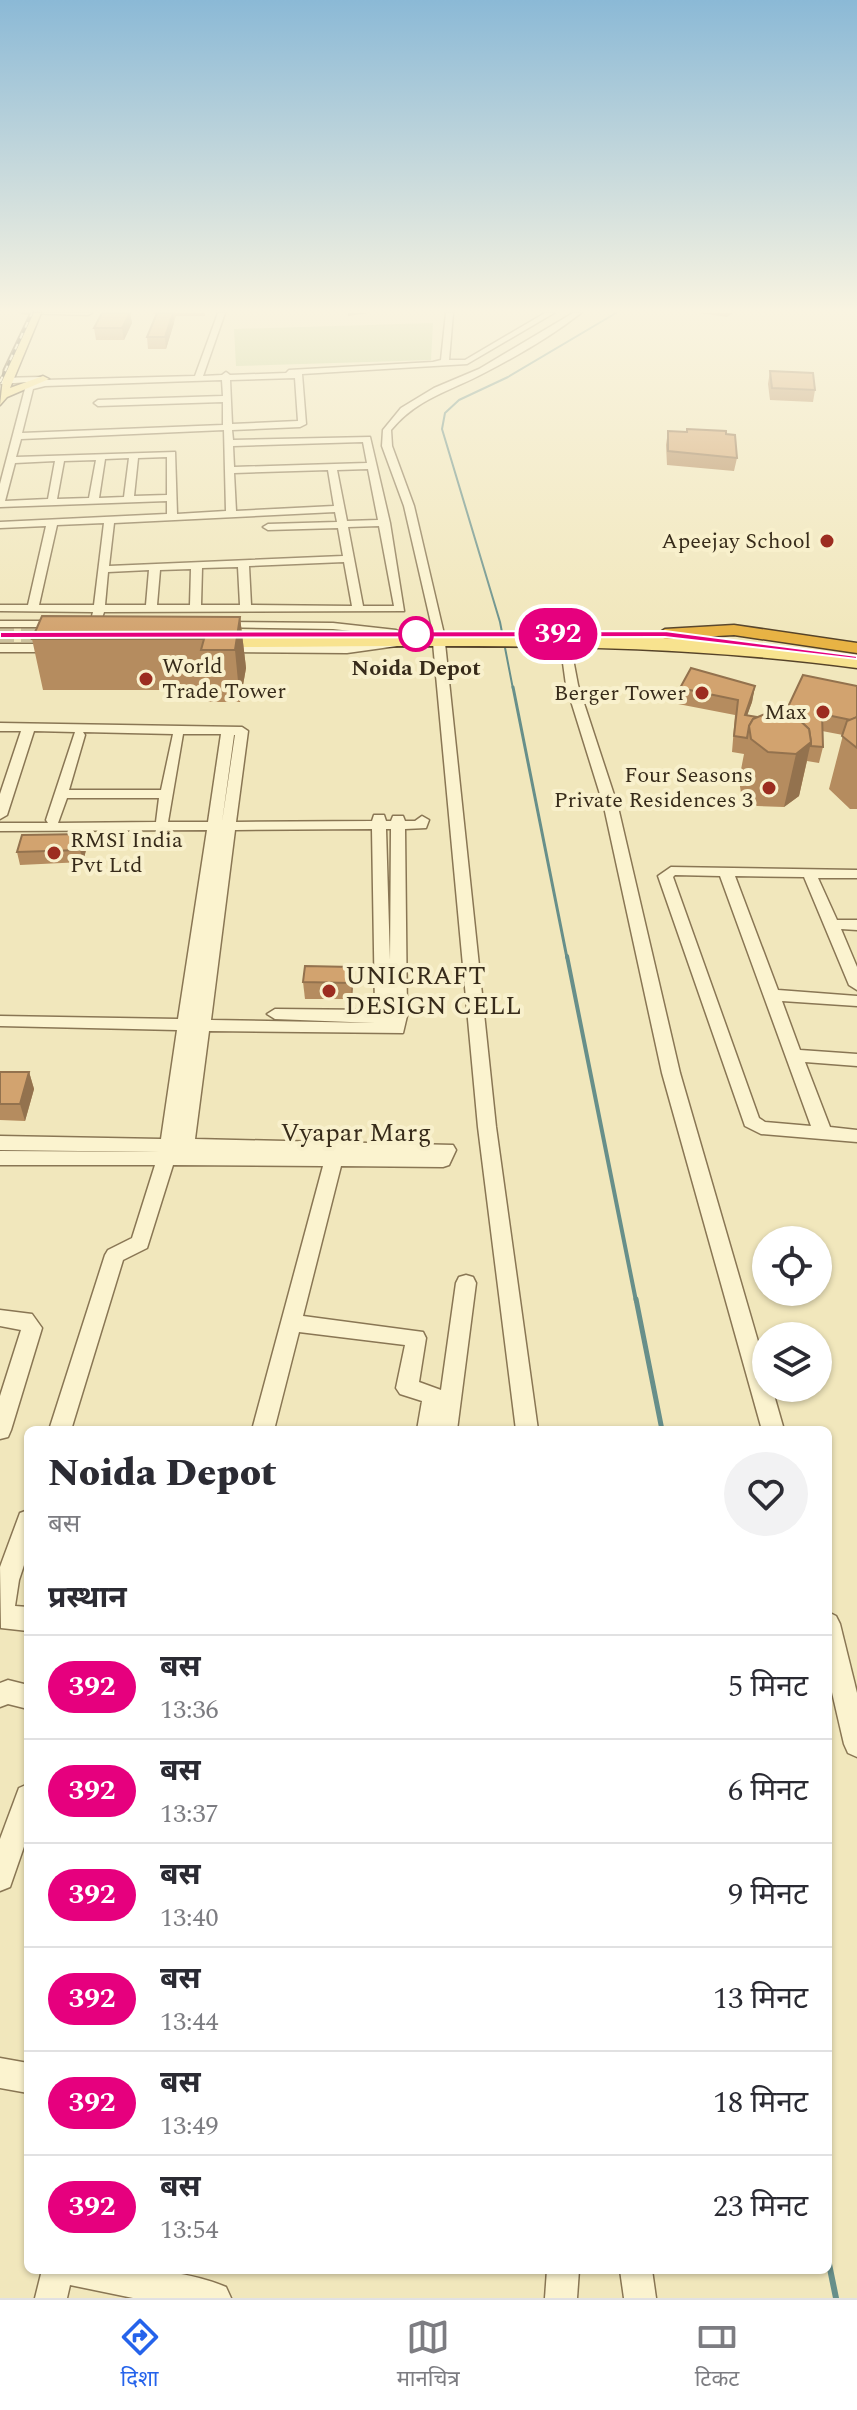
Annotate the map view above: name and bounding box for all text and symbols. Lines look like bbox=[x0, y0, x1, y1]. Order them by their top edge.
place label: Apeejay School bbox=[661, 525, 811, 558]
marker: Apeejay School bbox=[818, 532, 836, 550]
line badge: 392 bbox=[512, 608, 604, 660]
text: 392 bbox=[534, 612, 582, 655]
marker: Noida Depot bbox=[399, 617, 433, 651]
place label: World Trade Tower bbox=[162, 650, 286, 708]
place label: Noida Depot bbox=[351, 652, 481, 685]
marker: World Trade Tower bbox=[137, 670, 155, 688]
place label: Berger Tower bbox=[554, 677, 686, 710]
marker: Berger Tower bbox=[693, 684, 711, 702]
place label: Max bbox=[764, 696, 807, 729]
marker: Max bbox=[814, 703, 832, 721]
place label: Four Seasons Private Residences 3 bbox=[554, 759, 753, 817]
marker: Four Seasons Private Residences 3 bbox=[760, 779, 778, 797]
place label: RMSI India Pvt Ltd bbox=[70, 824, 183, 882]
marker: RMSI India Pvt Ltd bbox=[45, 844, 63, 862]
place label: UNICRAFT DESIGN CELL bbox=[345, 956, 522, 1026]
marker: UNICRAFT DESIGN CELL bbox=[320, 982, 338, 1000]
street label: Vyapar Marg bbox=[280, 1113, 432, 1153]
map controls bbox=[752, 1226, 832, 1402]
button: locate bbox=[752, 1226, 832, 1306]
button: layers bbox=[752, 1322, 832, 1402]
text: Noida Depot bbox=[48, 1445, 276, 1503]
button: heart bbox=[724, 1452, 808, 1536]
text: बस bbox=[48, 1504, 80, 1544]
text: प्रस्थान bbox=[48, 1575, 127, 1621]
text: बस bbox=[160, 1644, 201, 1690]
text: 5 मिनट bbox=[728, 1664, 808, 1710]
text: 392 bbox=[68, 1665, 116, 1708]
text: 13:36 bbox=[160, 1690, 219, 1730]
text: बस bbox=[160, 1748, 201, 1794]
text: 6 मिनट bbox=[728, 1768, 808, 1814]
text: 392 bbox=[68, 1769, 116, 1812]
text: 13:37 bbox=[160, 1794, 219, 1834]
text: बस bbox=[160, 1852, 201, 1898]
text: 9 मिनट bbox=[728, 1872, 808, 1918]
text: 392 bbox=[68, 1873, 116, 1916]
text: 13:40 bbox=[160, 1898, 219, 1938]
text: बस bbox=[160, 1956, 201, 2002]
text: 13 मिनट bbox=[713, 1976, 808, 2022]
text: 392 bbox=[68, 1977, 116, 2020]
text: 13:44 bbox=[160, 2002, 219, 2042]
text: बस bbox=[160, 2060, 201, 2106]
text: 18 मिनट bbox=[713, 2080, 808, 2126]
text: 392 bbox=[68, 2081, 116, 2124]
text: 13:49 bbox=[160, 2106, 219, 2146]
text: बस bbox=[160, 2164, 201, 2210]
text: 23 मिनट bbox=[713, 2184, 808, 2230]
text: 392 bbox=[68, 2185, 116, 2228]
text: 13:54 bbox=[160, 2210, 219, 2250]
tab: दिशा bbox=[118, 2315, 162, 2396]
tab: मानचित्र bbox=[397, 2315, 460, 2396]
tab: टिकट bbox=[695, 2315, 739, 2396]

